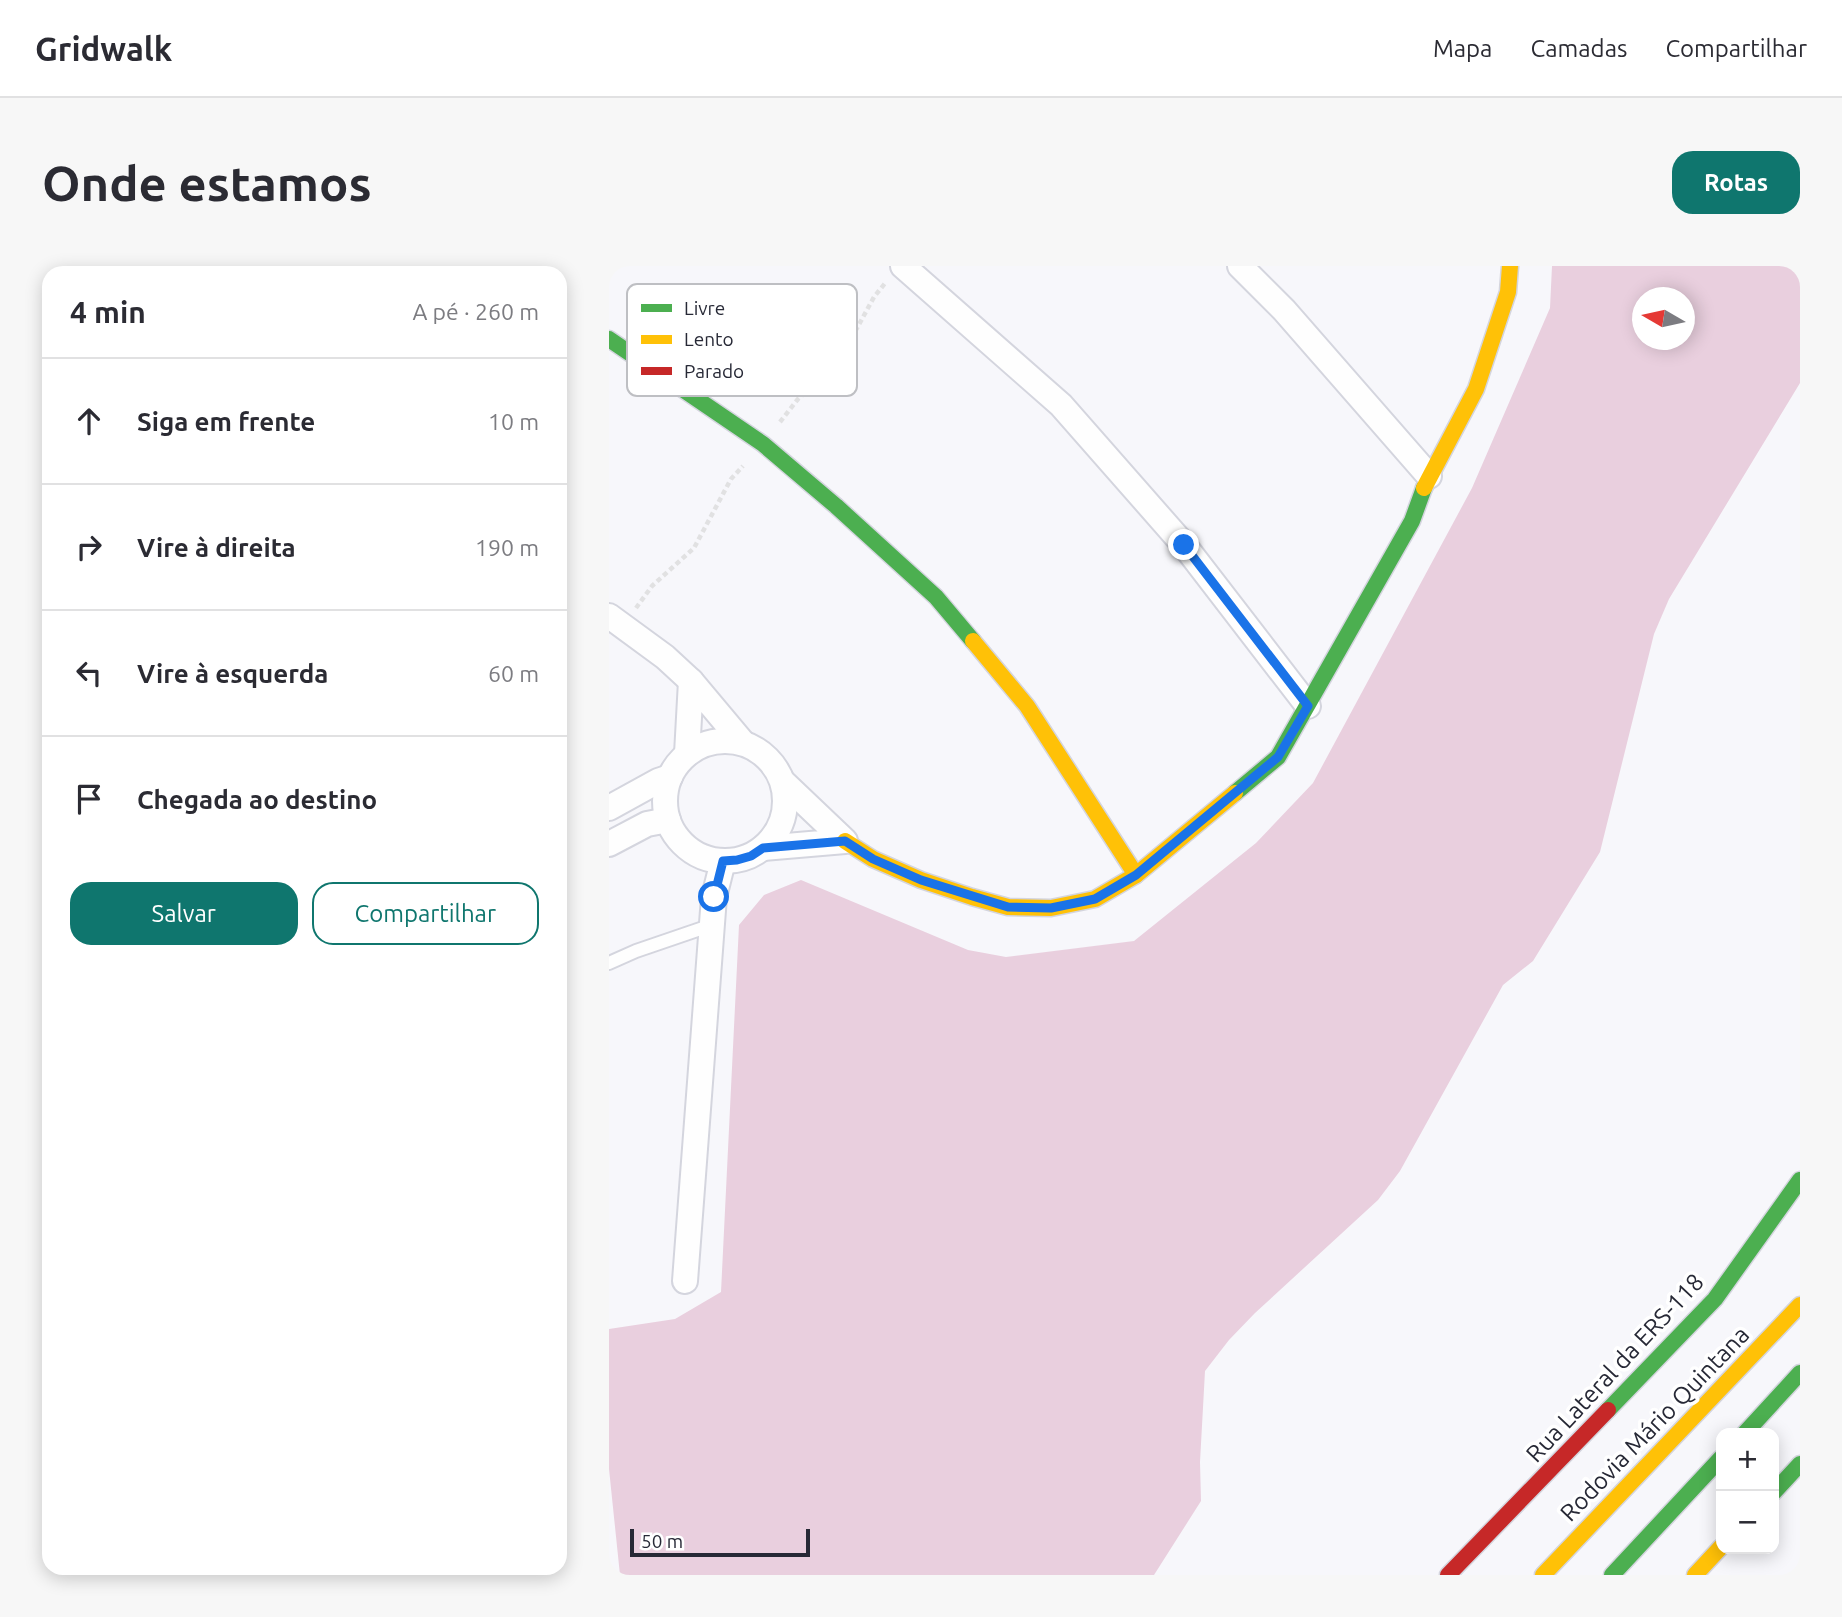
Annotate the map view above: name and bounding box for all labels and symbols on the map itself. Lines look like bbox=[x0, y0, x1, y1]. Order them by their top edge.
legend bbox=[627, 284, 857, 396]
north arrow bbox=[1632, 287, 1695, 350]
text: Livre bbox=[684, 297, 725, 319]
text: Lento bbox=[684, 328, 734, 350]
text: Parado bbox=[684, 360, 744, 382]
route end bbox=[1168, 529, 1199, 560]
route start bbox=[698, 881, 729, 912]
street label: Rua Lateral da ERS-118 bbox=[1520, 1268, 1709, 1467]
street label: Rodovia Mário Quintana bbox=[1555, 1321, 1755, 1526]
scale bar bbox=[630, 1526, 810, 1558]

